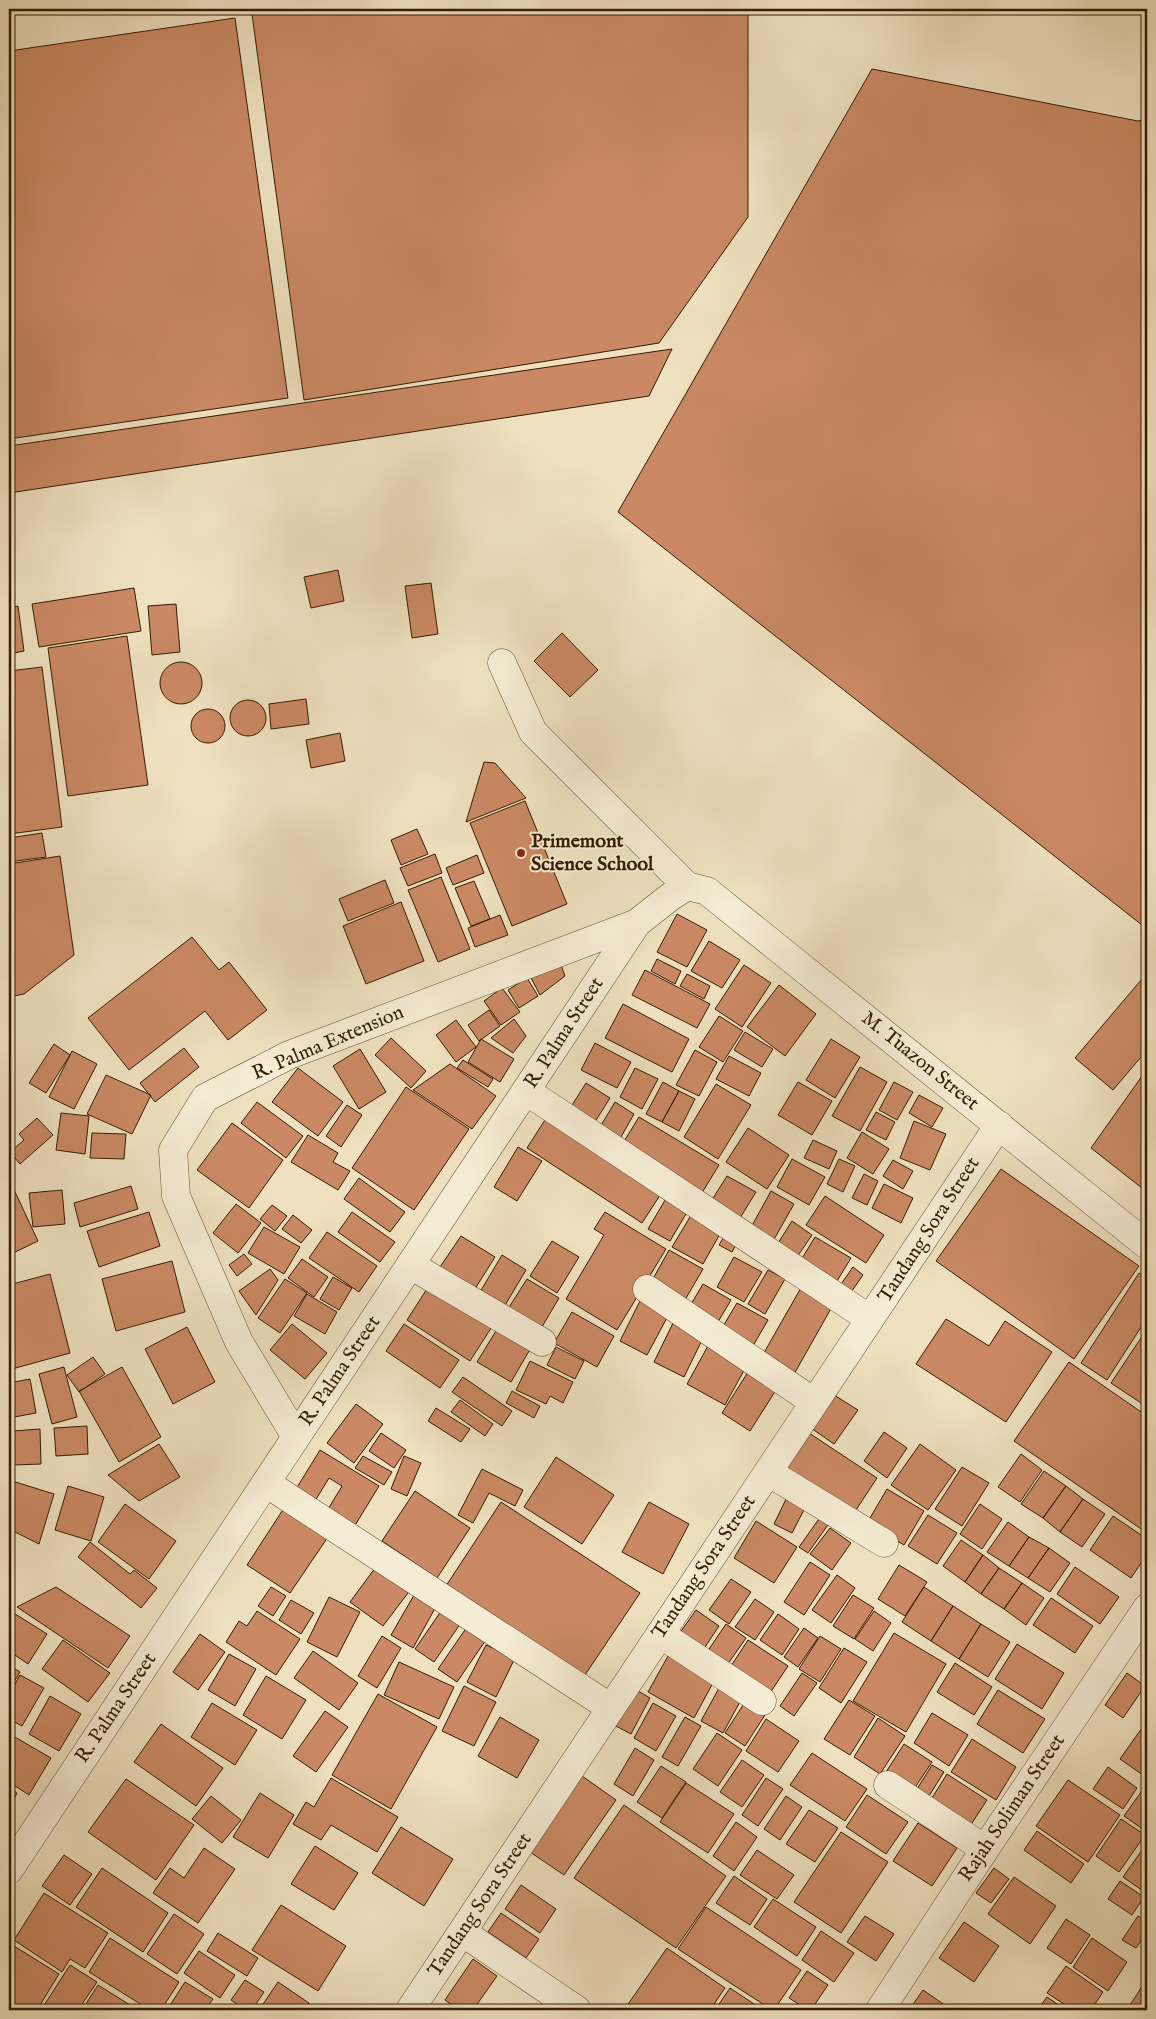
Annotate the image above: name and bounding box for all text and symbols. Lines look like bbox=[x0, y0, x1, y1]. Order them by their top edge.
place label: Primemont Science School bbox=[531, 829, 654, 877]
marker: Primemont Science School bbox=[515, 847, 527, 859]
street label: R. Palma Street bbox=[519, 973, 609, 1093]
street label: R. Palma Extension bbox=[249, 1000, 408, 1086]
street label: M. Tuazon Street bbox=[856, 1006, 984, 1116]
street label: Tandang Sora Street bbox=[873, 1152, 985, 1307]
street label: R. Palma Street bbox=[294, 1311, 386, 1431]
street label: Tandang Sora Street bbox=[647, 1490, 762, 1644]
street label: R. Palma Street bbox=[70, 1648, 162, 1768]
street label: Rajah Soliman Street bbox=[953, 1729, 1071, 1887]
street label: Tandang Sora Street bbox=[423, 1828, 538, 1982]

